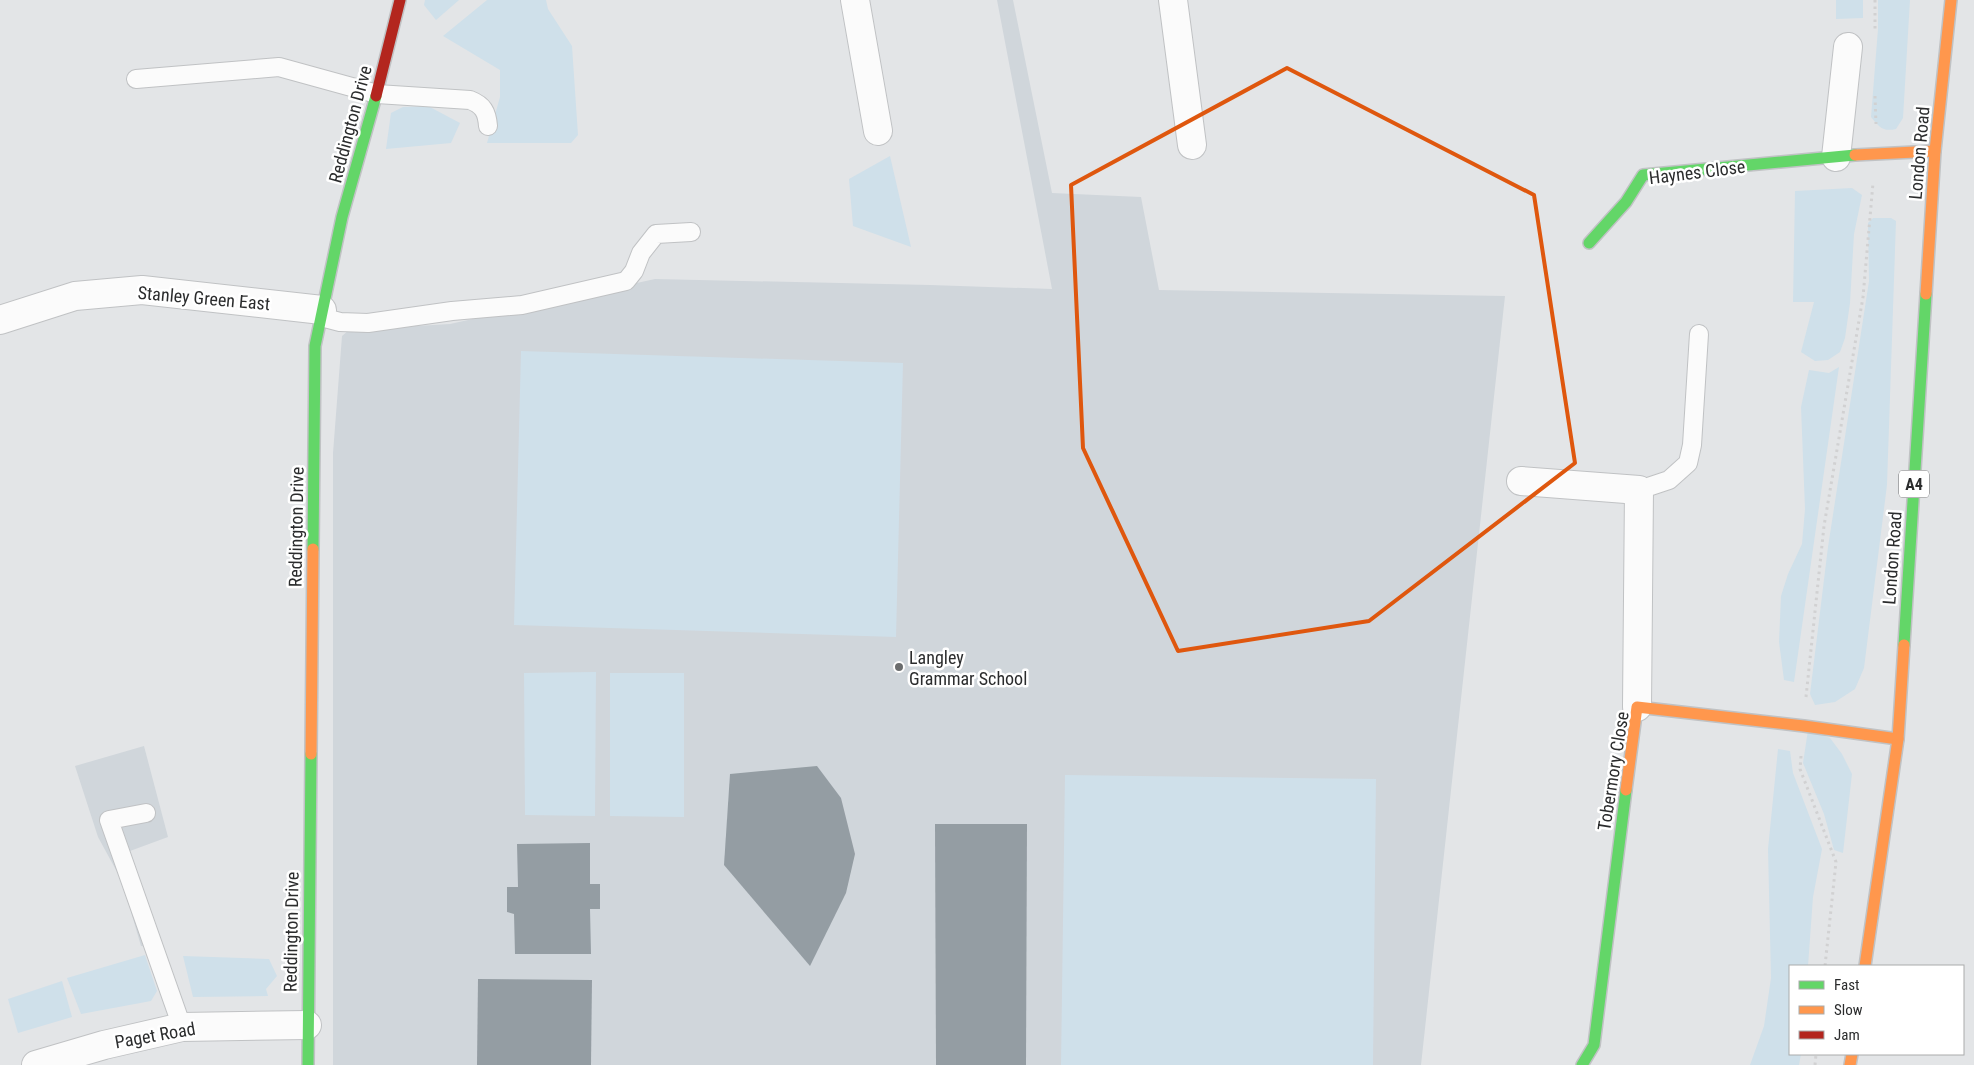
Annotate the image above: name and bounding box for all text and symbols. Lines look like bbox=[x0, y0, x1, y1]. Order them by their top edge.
street label: Reddington Drive bbox=[324, 63, 376, 185]
street label: London Road bbox=[1904, 106, 1934, 200]
street label: Haynes Close bbox=[1648, 156, 1746, 188]
street label: Stanley Green East bbox=[137, 282, 271, 314]
street label: Reddington Drive bbox=[284, 467, 308, 587]
road number: A4 bbox=[1899, 470, 1929, 498]
street label: London Road bbox=[1878, 511, 1906, 605]
place label: Langley Grammar School bbox=[909, 647, 1027, 689]
marker: Langley Grammar School bbox=[893, 661, 905, 673]
street label: Tobermory Close bbox=[1593, 710, 1633, 832]
street label: Reddington Drive bbox=[279, 872, 303, 992]
legend bbox=[1789, 965, 1964, 1055]
text: Fast bbox=[1834, 976, 1859, 994]
text: Slow bbox=[1834, 1001, 1863, 1019]
street label: Paget Road bbox=[113, 1018, 197, 1052]
text: Jam bbox=[1834, 1026, 1860, 1044]

